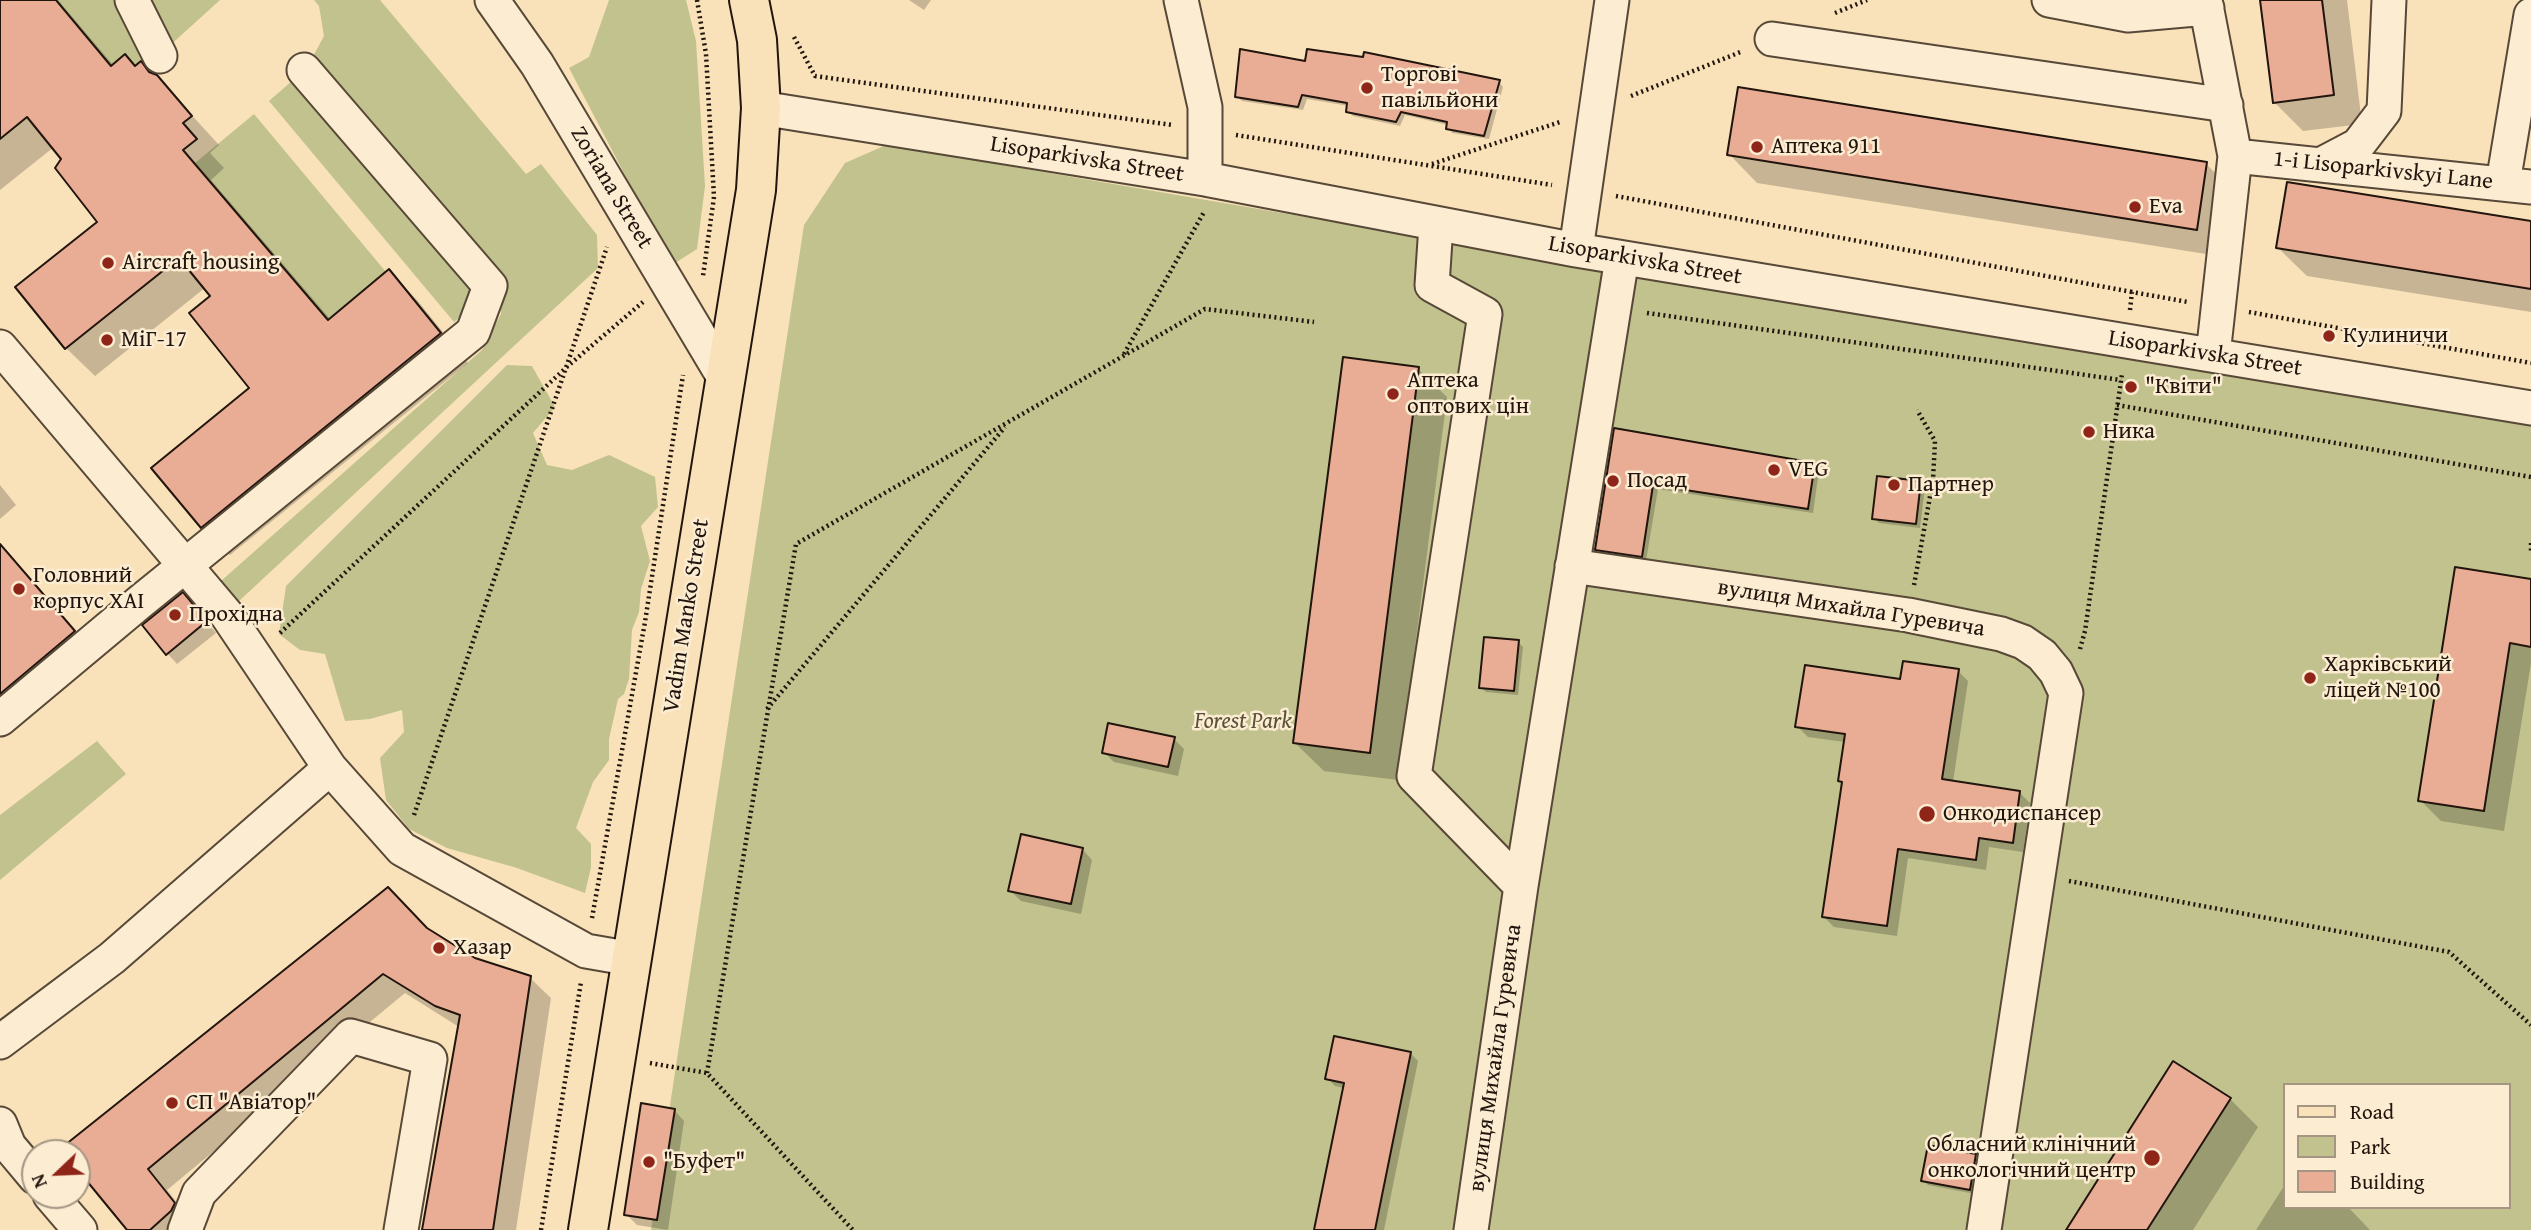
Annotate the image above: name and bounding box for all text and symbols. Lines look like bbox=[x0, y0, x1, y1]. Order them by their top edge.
place label: Торгові павільйони bbox=[1381, 61, 1499, 115]
marker: Торгові павільйони bbox=[1359, 80, 1375, 96]
street label: Zoriana Street bbox=[564, 122, 658, 254]
street label: Lisoparkivska Street bbox=[988, 131, 1186, 189]
place label: Аптека 911 bbox=[1771, 133, 1881, 161]
marker: Аптека 911 bbox=[1749, 139, 1765, 155]
street label: 1-i Lisoparkivskyi Lane bbox=[2272, 146, 2494, 196]
place label: Eva bbox=[2149, 193, 2183, 221]
marker: Eva bbox=[2127, 199, 2143, 215]
street label: Lisoparkivska Street bbox=[1546, 230, 1744, 292]
place label: Aircraft housing bbox=[122, 249, 279, 277]
marker: Aircraft housing bbox=[100, 255, 116, 271]
place label: Кулиничи bbox=[2343, 322, 2448, 350]
street label: Lisoparkivska Street bbox=[2106, 325, 2304, 383]
place label: МіГ-17 bbox=[121, 326, 187, 354]
marker: Кулиничи bbox=[2321, 328, 2337, 344]
marker: МіГ-17 bbox=[99, 332, 115, 348]
place label: Аптека оптових цін bbox=[1407, 367, 1529, 421]
place label: "Квіти" bbox=[2145, 373, 2222, 401]
marker: "Квіти" bbox=[2123, 379, 2139, 395]
marker: Аптека оптових цін bbox=[1385, 386, 1401, 402]
place label: Ника bbox=[2103, 418, 2155, 446]
marker: Ника bbox=[2081, 424, 2097, 440]
place label: VEG bbox=[1788, 456, 1828, 484]
marker: VEG bbox=[1766, 462, 1782, 478]
place label: Посад bbox=[1627, 467, 1687, 495]
place label: Партнер bbox=[1908, 471, 1994, 499]
marker: Посад bbox=[1605, 473, 1621, 489]
marker: Партнер bbox=[1886, 477, 1902, 493]
street label: Vadim Manko Street bbox=[658, 517, 716, 715]
place label: Головний корпус ХАІ bbox=[33, 562, 144, 616]
street label: вулиця Михайла Гуревича bbox=[1715, 574, 1987, 644]
marker: Головний корпус ХАІ bbox=[11, 581, 27, 597]
place label: Прохідна bbox=[189, 601, 283, 629]
marker: Прохідна bbox=[167, 607, 183, 623]
place label: Харківський ліцей №100 bbox=[2324, 651, 2452, 705]
marker: Харківський ліцей №100 bbox=[2302, 670, 2318, 686]
park label: Forest Park bbox=[1194, 708, 1292, 736]
place label: Онкодиспансер bbox=[1943, 800, 2101, 828]
marker: Онкодиспансер bbox=[1917, 804, 1937, 824]
street label: вулиця Михайла Гуревича bbox=[1464, 922, 1528, 1194]
place label: Хазар bbox=[453, 934, 512, 962]
marker: Хазар bbox=[431, 940, 447, 956]
legend bbox=[2282, 1083, 2510, 1209]
place label: СП "Авіатор" bbox=[186, 1089, 316, 1117]
marker: СП "Авіатор" bbox=[164, 1095, 180, 1111]
text: Road bbox=[2350, 1096, 2394, 1127]
place label: Обласний клінічний онкологічний центр bbox=[1927, 1131, 2136, 1185]
text: Park bbox=[2350, 1131, 2391, 1162]
north arrow bbox=[21, 1139, 91, 1209]
place label: "Буфет" bbox=[663, 1148, 745, 1176]
marker: Обласний клінічний онкологічний центр bbox=[2142, 1148, 2162, 1168]
marker: "Буфет" bbox=[641, 1154, 657, 1170]
text: Building bbox=[2350, 1166, 2424, 1197]
text: N bbox=[23, 1170, 54, 1193]

